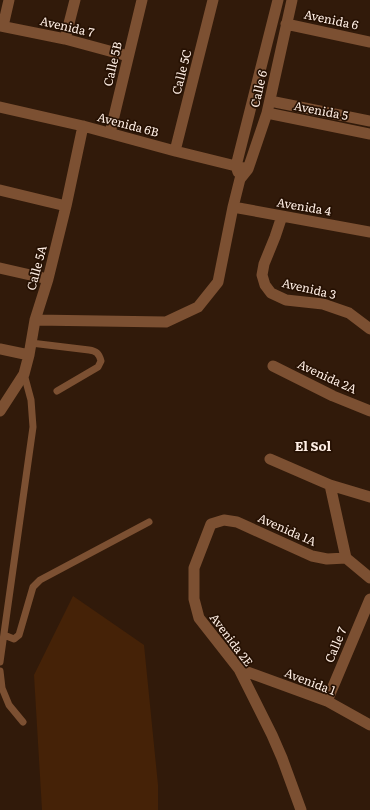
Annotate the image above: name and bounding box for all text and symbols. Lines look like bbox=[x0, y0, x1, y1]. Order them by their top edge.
street label: Avenida 6 bbox=[302, 4, 361, 34]
street label: Avenida 7 bbox=[38, 11, 96, 41]
street label: Calle 5B bbox=[98, 40, 126, 88]
street label: Calle 5C bbox=[167, 47, 195, 96]
street label: Calle 6 bbox=[245, 68, 271, 109]
street label: Avenida 5 bbox=[293, 96, 350, 124]
street label: Avenida 6B bbox=[95, 107, 161, 141]
street label: Avenida 4 bbox=[275, 192, 333, 220]
street label: Calle 5A bbox=[21, 243, 51, 292]
street label: Avenida 3 bbox=[280, 273, 338, 303]
street label: Avenida 2A bbox=[295, 354, 360, 398]
district label: El Sol bbox=[295, 436, 332, 455]
street label: Avenida 1A bbox=[255, 508, 320, 550]
street label: Avenida 2E bbox=[206, 609, 258, 670]
street label: Calle 7 bbox=[319, 624, 351, 665]
street label: Avenida 1 bbox=[282, 663, 339, 699]

